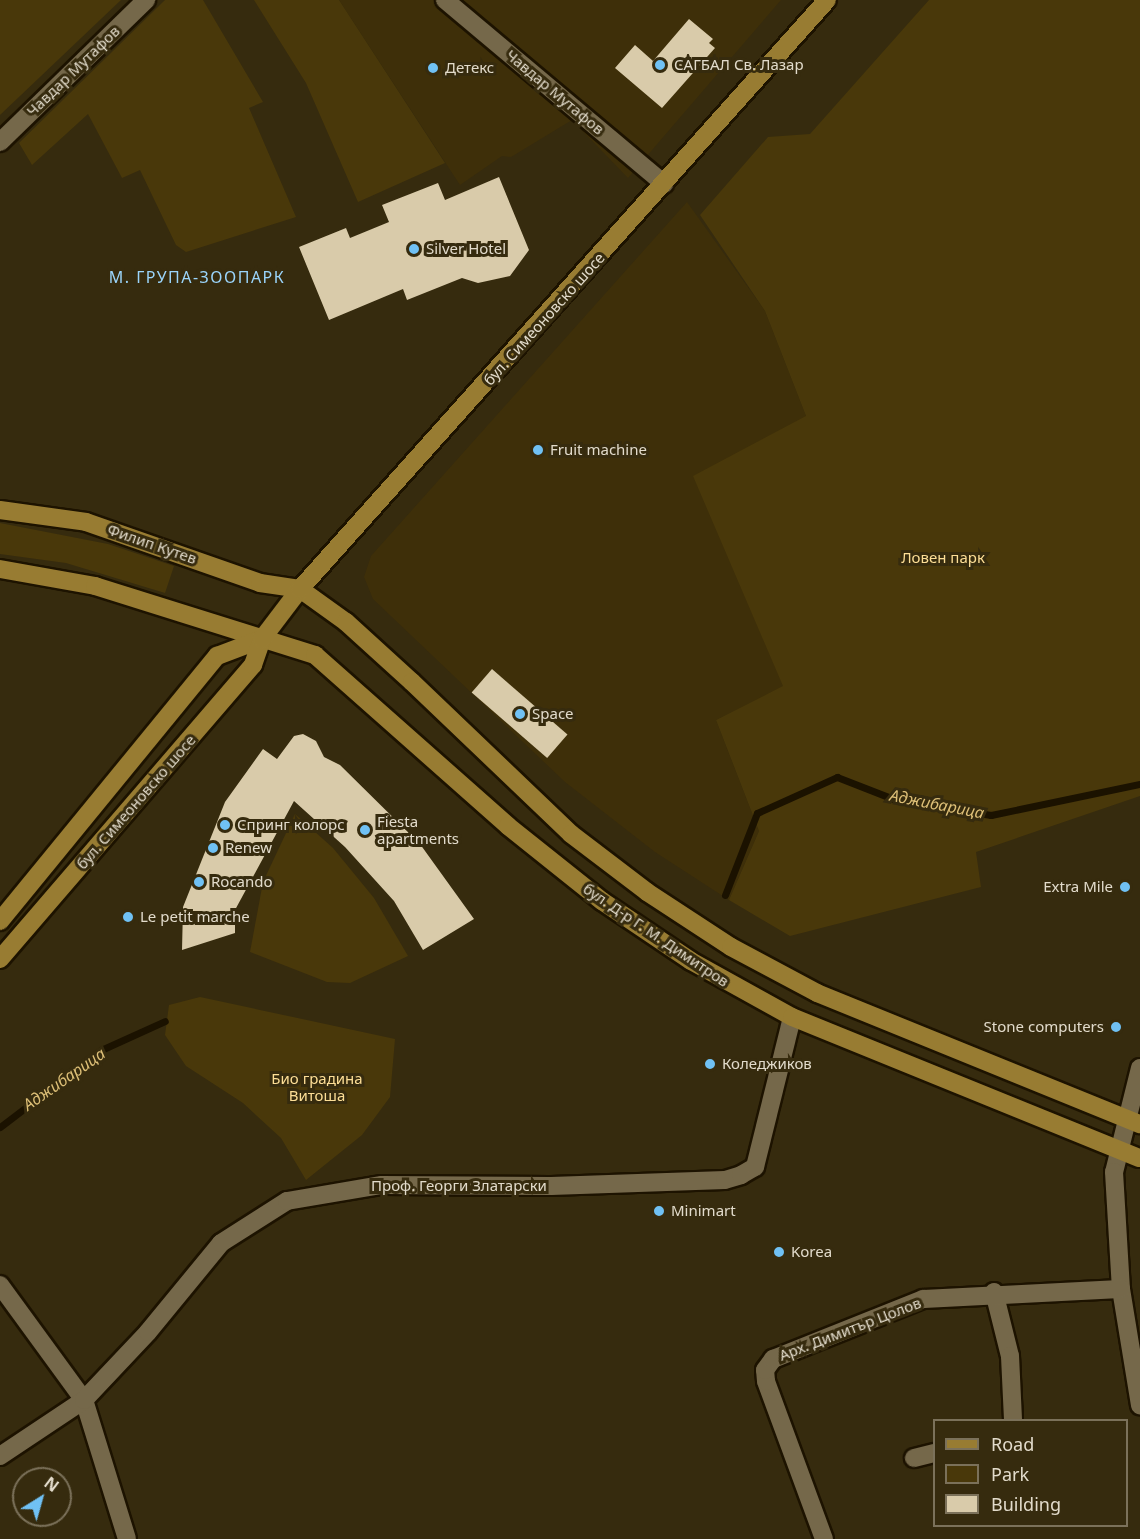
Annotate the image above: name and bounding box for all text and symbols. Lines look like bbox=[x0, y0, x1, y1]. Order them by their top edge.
street label: Чавдар Мутафов bbox=[23, 22, 123, 120]
street label: Чавдар Мутафов bbox=[502, 46, 608, 138]
marker: САГБАЛ Св. Лазар bbox=[651, 56, 669, 74]
place label: САГБАЛ Св. Лазар bbox=[674, 56, 804, 74]
place label: Детекс bbox=[445, 59, 494, 77]
marker: Детекс bbox=[426, 61, 440, 75]
place label: Silver Hotel bbox=[426, 240, 506, 258]
marker: Silver Hotel bbox=[407, 242, 421, 256]
street label: бул. Симеоновско шосе bbox=[480, 249, 608, 389]
district label: М. ГРУПА-ЗООПАРК bbox=[109, 267, 285, 287]
place label: Fruit machine bbox=[550, 441, 647, 459]
marker: Fruit machine bbox=[531, 443, 545, 457]
street label: Филип Кутев bbox=[105, 520, 199, 568]
park label: Ловен парк bbox=[901, 549, 985, 567]
place label: Space bbox=[532, 705, 574, 723]
marker: Space bbox=[513, 707, 527, 721]
street label: бул. Симеоновско шосе bbox=[73, 731, 199, 873]
water label: Аджибарица bbox=[888, 785, 986, 823]
place label: Fiesta apartments bbox=[377, 812, 459, 847]
place label: Спринг колорс bbox=[237, 816, 345, 834]
marker: Спринг колорс bbox=[218, 818, 232, 832]
marker: Fiesta apartments bbox=[358, 823, 372, 837]
place label: Renew bbox=[225, 839, 272, 857]
marker: Renew bbox=[206, 841, 220, 855]
place label: Rocando bbox=[211, 873, 273, 891]
marker: Rocando bbox=[192, 875, 206, 889]
place label: Extra Mile bbox=[1043, 878, 1113, 896]
street label: бул. Д-р Г. М. Димитров bbox=[580, 880, 732, 990]
marker: Extra Mile bbox=[1118, 880, 1132, 894]
place label: Le petit marche bbox=[140, 908, 250, 926]
marker: Le petit marche bbox=[121, 910, 135, 924]
place label: Stone computers bbox=[984, 1018, 1104, 1036]
marker: Stone computers bbox=[1109, 1020, 1123, 1034]
water label: Аджибарица bbox=[19, 1044, 109, 1114]
place label: Коледжиков bbox=[722, 1055, 812, 1073]
marker: Коледжиков bbox=[703, 1057, 717, 1071]
park label: Био градина Витоша bbox=[271, 1069, 363, 1104]
street label: Проф. Георги Златарски bbox=[371, 1177, 547, 1195]
place label: Minimart bbox=[671, 1202, 736, 1220]
marker: Minimart bbox=[652, 1204, 666, 1218]
place label: Korea bbox=[791, 1243, 832, 1261]
marker: Korea bbox=[772, 1245, 786, 1259]
street label: Арх. Димитър Цолов bbox=[776, 1294, 924, 1364]
legend bbox=[933, 1419, 1128, 1527]
text: Road bbox=[991, 1432, 1034, 1456]
text: Park bbox=[991, 1462, 1029, 1486]
north arrow bbox=[12, 1467, 72, 1527]
text: N bbox=[40, 1472, 63, 1497]
text: Building bbox=[991, 1492, 1061, 1516]

